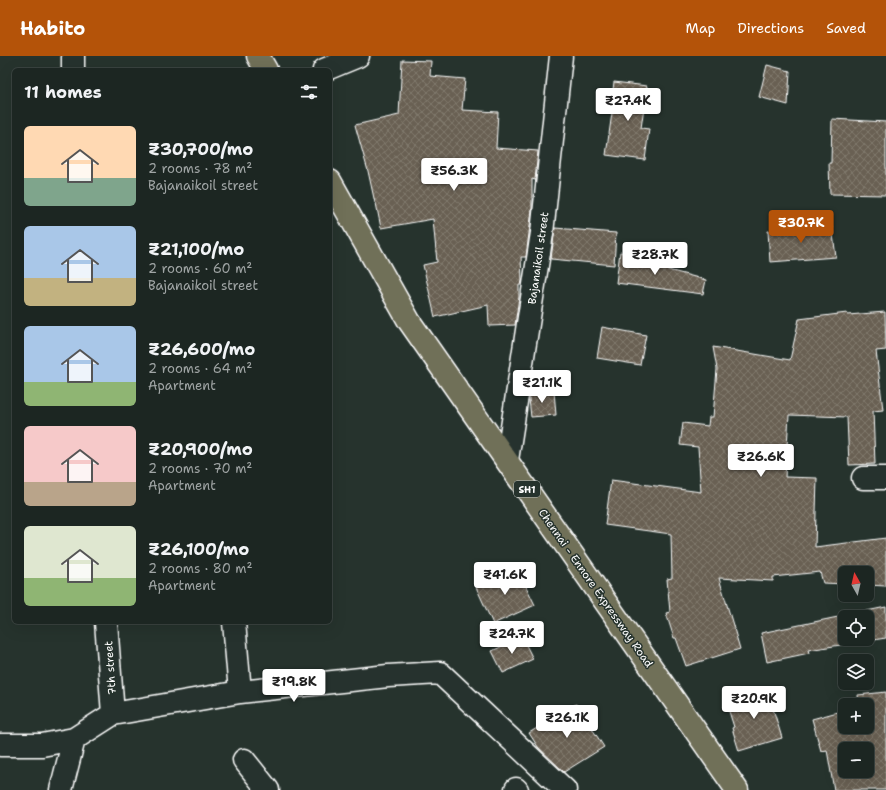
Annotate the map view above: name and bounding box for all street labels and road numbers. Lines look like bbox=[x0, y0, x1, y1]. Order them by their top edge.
street label: Bajanaikoil street bbox=[525, 211, 552, 305]
road number: SH1 bbox=[514, 481, 540, 497]
street label: Chennai - Ennore Expressway Road bbox=[535, 506, 656, 671]
street label: 7th street bbox=[101, 640, 120, 696]

